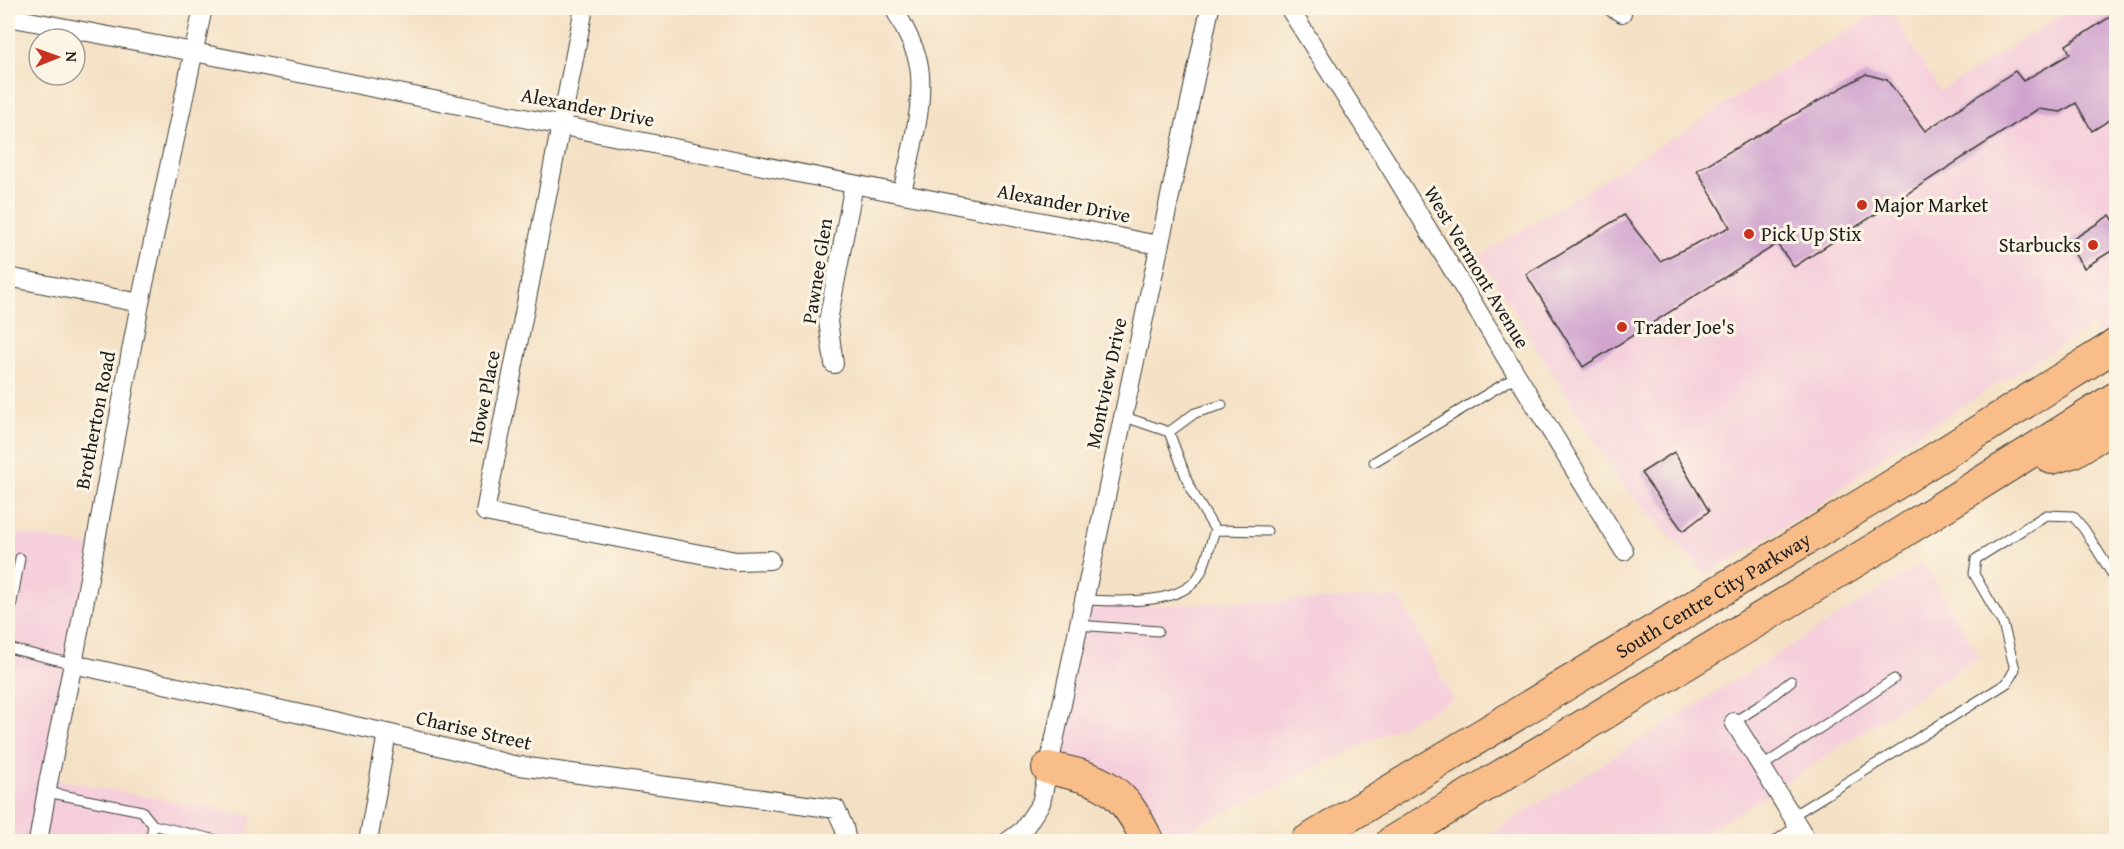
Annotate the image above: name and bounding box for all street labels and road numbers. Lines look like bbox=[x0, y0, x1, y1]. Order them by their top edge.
street label: Alexander Drive bbox=[519, 79, 657, 134]
street label: Alexander Drive bbox=[995, 175, 1133, 230]
street label: West Vermont Avenue bbox=[1417, 180, 1538, 354]
street label: Pawnee Glen bbox=[794, 216, 839, 326]
street label: Montview Drive bbox=[1077, 315, 1134, 451]
street label: Brotherton Road bbox=[67, 348, 122, 491]
street label: Howe Place bbox=[460, 348, 507, 446]
street label: South Centre City Parkway bbox=[1610, 524, 1816, 665]
street label: Charise Street bbox=[413, 702, 535, 757]

